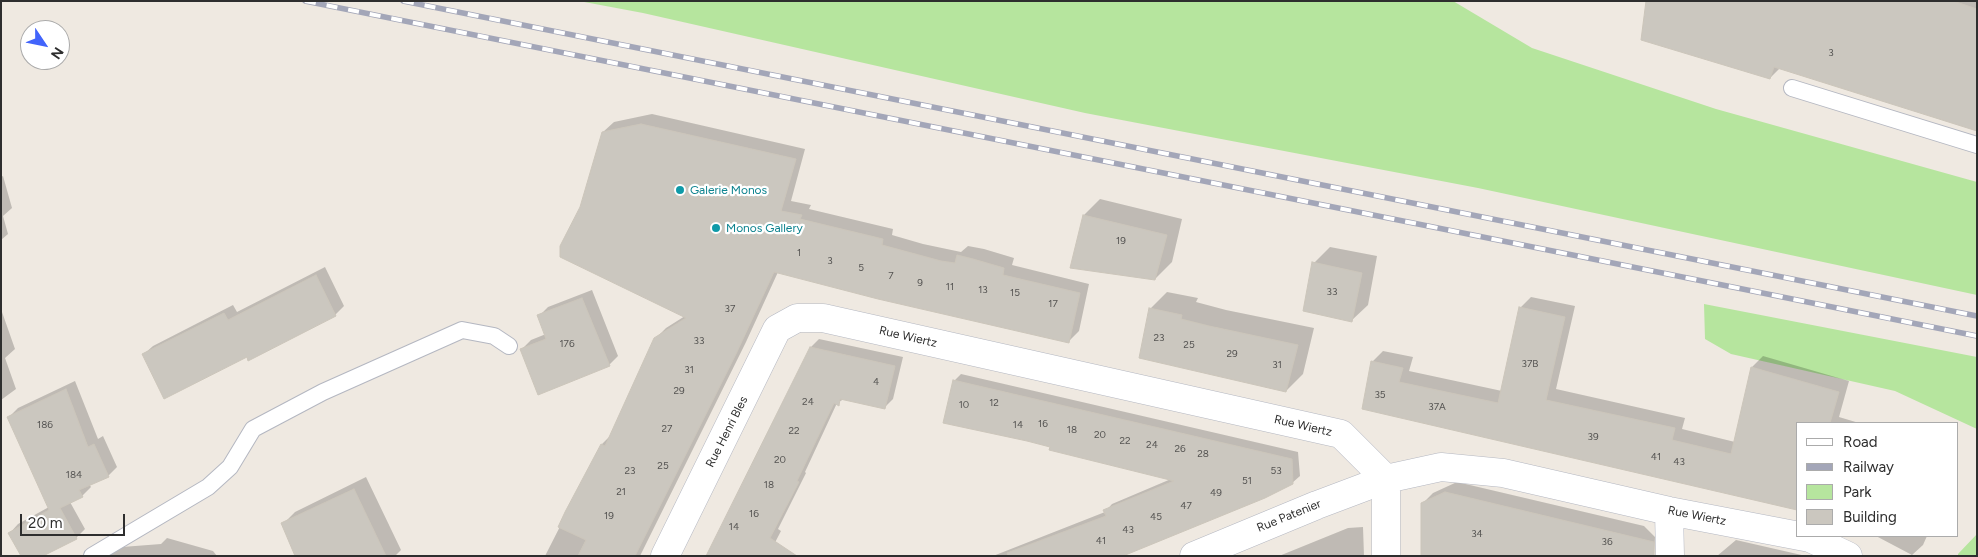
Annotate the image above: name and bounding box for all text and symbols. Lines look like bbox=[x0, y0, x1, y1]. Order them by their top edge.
north arrow bbox=[20, 20, 70, 70]
text: N bbox=[47, 44, 67, 62]
house number: 3 bbox=[1828, 47, 1834, 59]
place label: Galerie Monos bbox=[690, 183, 767, 197]
marker: Galerie Monos bbox=[674, 184, 686, 196]
place label: Monos Gallery bbox=[726, 221, 803, 235]
marker: Monos Gallery bbox=[710, 222, 722, 234]
house number: 19 bbox=[1116, 235, 1126, 247]
house number: 1 bbox=[797, 247, 801, 259]
house number: 3 bbox=[827, 255, 833, 267]
house number: 5 bbox=[858, 262, 864, 274]
house number: 7 bbox=[888, 270, 894, 282]
house number: 9 bbox=[917, 277, 923, 289]
house number: 11 bbox=[946, 281, 954, 293]
house number: 13 bbox=[978, 284, 988, 296]
house number: 33 bbox=[1327, 286, 1337, 298]
house number: 15 bbox=[1010, 287, 1020, 299]
house number: 17 bbox=[1048, 298, 1058, 310]
house number: 37 bbox=[725, 303, 735, 315]
street label: Rue Wiertz bbox=[878, 323, 938, 351]
house number: 23 bbox=[1153, 332, 1165, 344]
house number: 33 bbox=[694, 335, 704, 347]
house number: 176 bbox=[559, 338, 575, 350]
house number: 25 bbox=[1183, 339, 1195, 351]
house number: 29 bbox=[1226, 348, 1238, 360]
house number: 37B bbox=[1522, 358, 1538, 370]
house number: 31 bbox=[1272, 359, 1282, 371]
house number: 31 bbox=[684, 364, 694, 376]
house number: 4 bbox=[873, 376, 879, 388]
house number: 29 bbox=[673, 385, 685, 397]
house number: 35 bbox=[1374, 389, 1386, 401]
street label: Rue Henri Bles bbox=[703, 394, 751, 470]
house number: 24 bbox=[802, 396, 814, 408]
house number: 12 bbox=[989, 397, 999, 409]
house number: 10 bbox=[959, 399, 969, 411]
house number: 37A bbox=[1428, 401, 1446, 413]
street label: Rue Wiertz bbox=[1273, 412, 1333, 440]
house number: 16 bbox=[1038, 418, 1048, 430]
house number: 186 bbox=[37, 419, 53, 431]
house number: 14 bbox=[1013, 419, 1023, 431]
legend bbox=[1796, 422, 1958, 537]
house number: 27 bbox=[662, 423, 672, 435]
house number: 18 bbox=[1067, 424, 1077, 436]
house number: 22 bbox=[788, 425, 800, 437]
house number: 20 bbox=[1094, 429, 1106, 441]
house number: 39 bbox=[1587, 431, 1599, 443]
text: Road bbox=[1843, 433, 1878, 451]
house number: 22 bbox=[1119, 435, 1131, 447]
house number: 24 bbox=[1146, 439, 1158, 451]
house number: 26 bbox=[1174, 443, 1186, 455]
house number: 28 bbox=[1197, 448, 1209, 460]
house number: 41 bbox=[1651, 451, 1661, 463]
house number: 20 bbox=[774, 454, 786, 466]
house number: 43 bbox=[1673, 456, 1685, 468]
text: Railway bbox=[1843, 458, 1894, 476]
house number: 25 bbox=[657, 460, 669, 472]
house number: 23 bbox=[624, 465, 636, 477]
house number: 53 bbox=[1270, 465, 1282, 477]
house number: 184 bbox=[66, 469, 82, 481]
house number: 51 bbox=[1242, 475, 1252, 487]
house number: 18 bbox=[764, 479, 774, 491]
text: Park bbox=[1843, 483, 1872, 501]
house number: 21 bbox=[616, 486, 626, 498]
house number: 49 bbox=[1210, 487, 1222, 499]
street label: Rue Patenier bbox=[1255, 497, 1323, 535]
house number: 47 bbox=[1180, 500, 1192, 512]
street label: Rue Wiertz bbox=[1667, 503, 1727, 529]
scale bar bbox=[22, 504, 128, 536]
house number: 16 bbox=[749, 508, 759, 520]
text: Building bbox=[1843, 508, 1897, 526]
house number: 19 bbox=[604, 510, 614, 522]
house number: 45 bbox=[1150, 511, 1162, 523]
text: 20 m bbox=[28, 514, 62, 532]
house number: 14 bbox=[729, 521, 739, 533]
house number: 43 bbox=[1122, 524, 1134, 536]
house number: 34 bbox=[1471, 528, 1483, 540]
house number: 41 bbox=[1096, 535, 1106, 547]
house number: 36 bbox=[1601, 536, 1613, 548]

